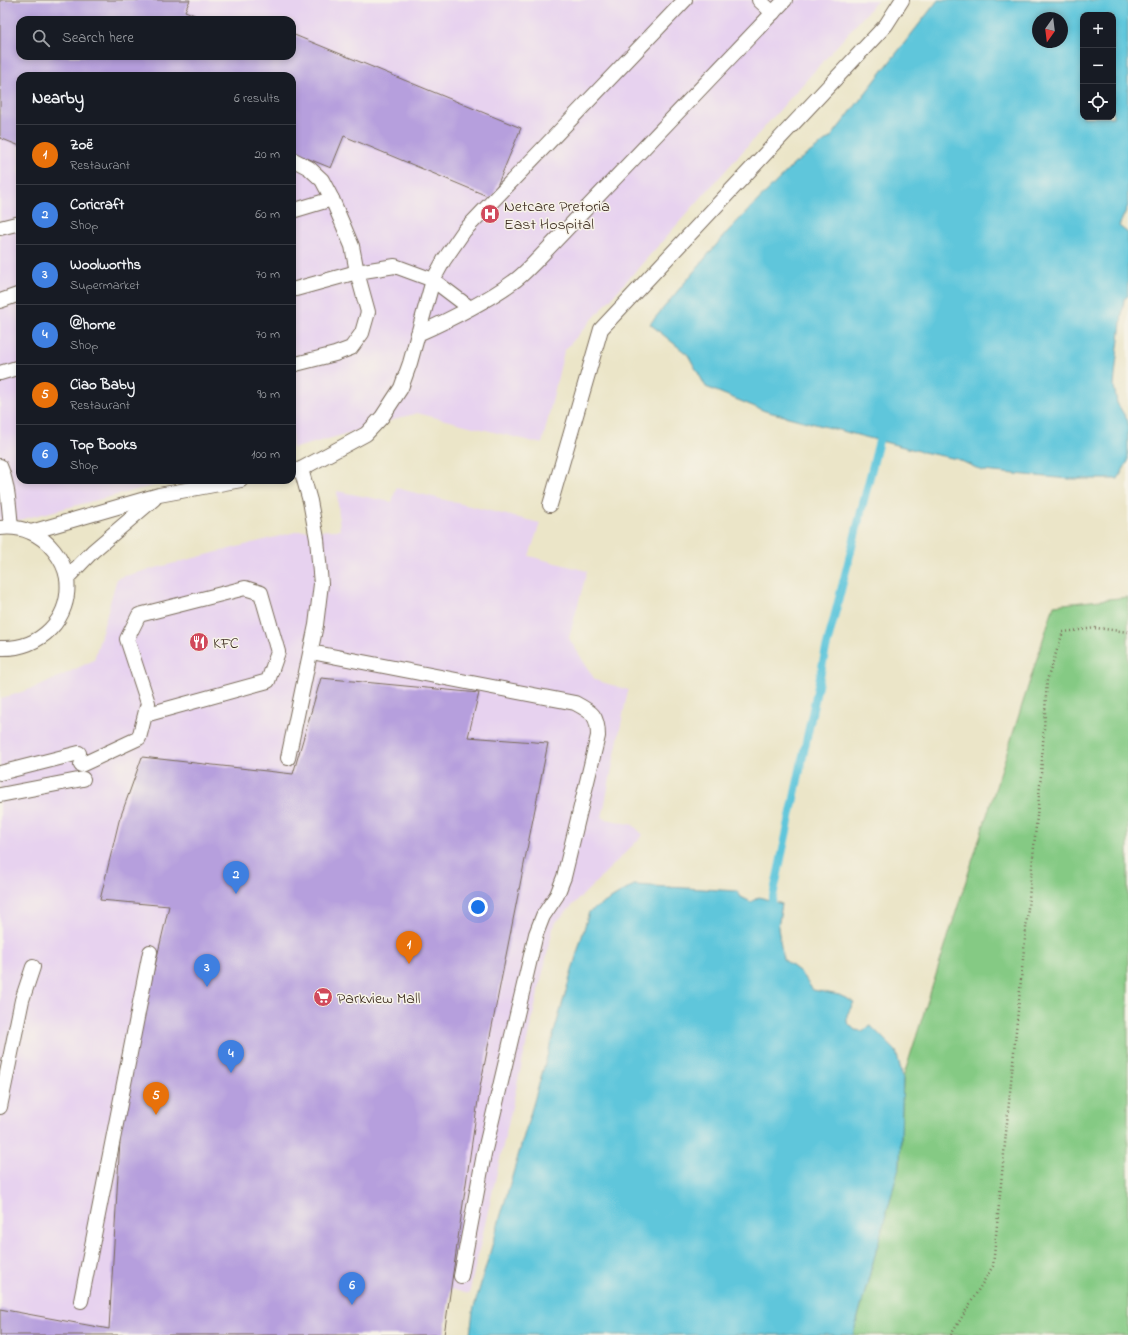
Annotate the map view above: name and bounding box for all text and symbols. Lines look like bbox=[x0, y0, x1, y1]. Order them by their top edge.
north arrow bbox=[1032, 12, 1068, 48]
map controls bbox=[1080, 12, 1116, 120]
button: + bbox=[1080, 12, 1116, 48]
search box bbox=[16, 16, 296, 60]
icon: search bbox=[30, 27, 52, 49]
text: Search here bbox=[62, 27, 134, 49]
button: − bbox=[1080, 48, 1116, 84]
button: locate bbox=[1080, 84, 1116, 120]
text: Nearby bbox=[32, 86, 84, 111]
text: 6 results bbox=[234, 89, 280, 108]
text: Zoë bbox=[70, 134, 93, 156]
text: 1 bbox=[43, 145, 47, 164]
text: 20 m bbox=[255, 145, 280, 164]
text: Restaurant bbox=[70, 156, 130, 175]
text: Coricraft bbox=[70, 194, 124, 216]
place label: Netcare Pretoria East Hospital bbox=[504, 195, 610, 237]
hospital icon: Netcare Pretoria East Hospital bbox=[479, 203, 501, 225]
text: 2 bbox=[42, 205, 48, 224]
text: 60 m bbox=[255, 205, 280, 224]
text: Shop bbox=[70, 216, 98, 235]
text: Woolworths bbox=[70, 254, 141, 276]
text: 3 bbox=[42, 265, 48, 284]
text: 70 m bbox=[256, 265, 280, 284]
text: Supermarket bbox=[70, 276, 140, 295]
text: @home bbox=[70, 314, 116, 336]
text: 4 bbox=[42, 325, 48, 344]
text: 70 m bbox=[256, 325, 280, 344]
text: Shop bbox=[70, 336, 98, 355]
text: Ciao Baby bbox=[70, 374, 135, 396]
text: 5 bbox=[41, 385, 49, 404]
text: 90 m bbox=[257, 385, 280, 404]
text: Restaurant bbox=[70, 396, 130, 415]
text: Top Books bbox=[70, 434, 137, 456]
text: 6 bbox=[42, 445, 48, 464]
text: 100 m bbox=[251, 445, 280, 464]
text: Shop bbox=[70, 456, 98, 475]
restaurant icon: KFC bbox=[188, 631, 210, 653]
place label: KFC bbox=[213, 632, 239, 656]
pin: 2 bbox=[223, 861, 249, 894]
your location bbox=[468, 897, 488, 917]
pin: 1 bbox=[396, 931, 422, 964]
pin: 3 bbox=[194, 954, 220, 987]
supermarket icon: Parkview Mall bbox=[312, 986, 334, 1008]
place label: Parkview Mall bbox=[337, 987, 421, 1011]
pin: 4 bbox=[218, 1040, 244, 1073]
pin: 5 bbox=[143, 1082, 169, 1115]
pin: 6 bbox=[339, 1272, 365, 1305]

